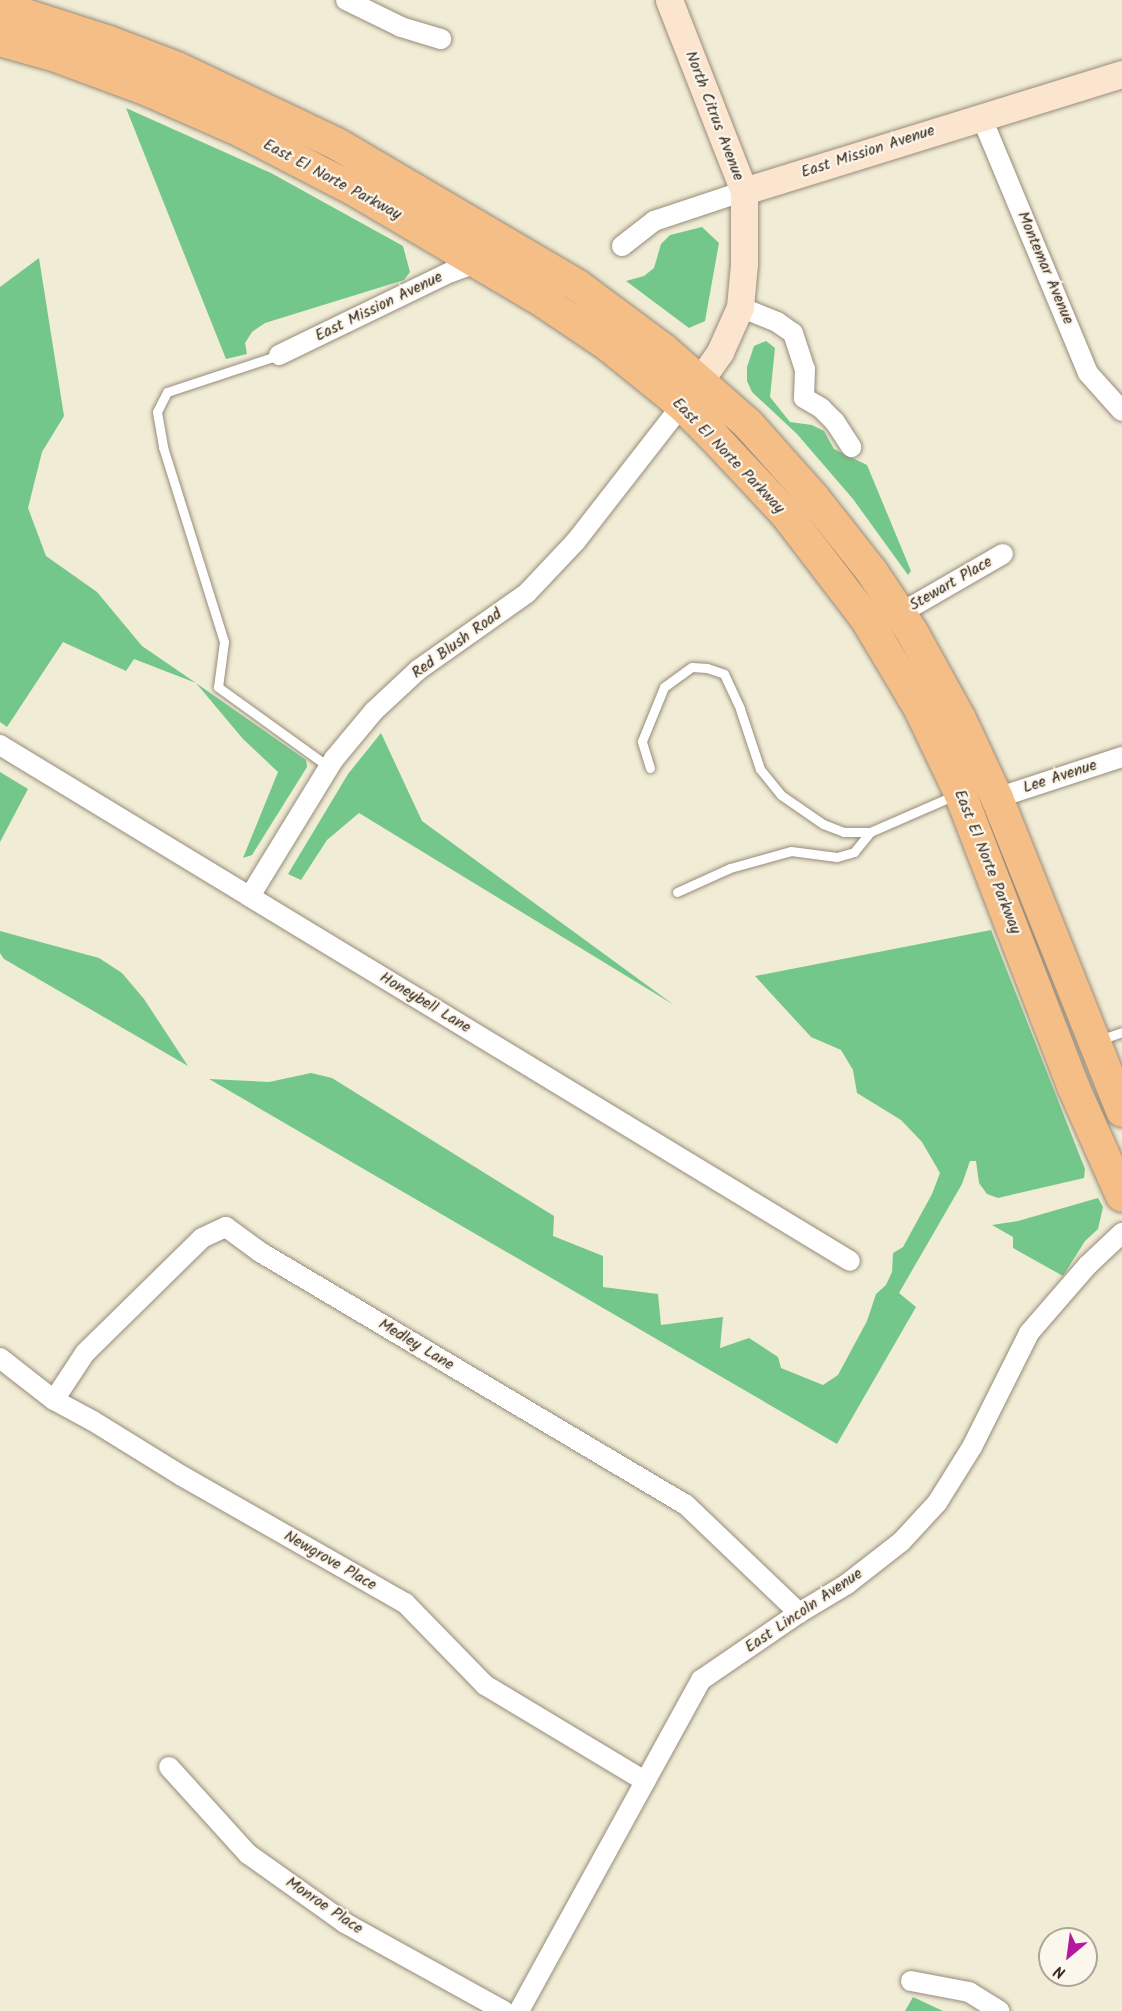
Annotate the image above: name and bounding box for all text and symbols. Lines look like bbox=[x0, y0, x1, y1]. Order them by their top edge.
street label: North Citrus Avenue bbox=[680, 48, 748, 184]
street label: East Mission Avenue bbox=[799, 121, 937, 183]
street label: East El Norte Parkway bbox=[260, 135, 404, 225]
street label: Montemar Avenue bbox=[1013, 209, 1077, 327]
street label: East Mission Avenue bbox=[312, 268, 446, 346]
street label: East El Norte Parkway bbox=[668, 394, 788, 518]
street label: Stewart Place bbox=[906, 553, 996, 615]
street label: Red Blush Road bbox=[408, 605, 506, 683]
street label: Lee Avenue bbox=[1021, 756, 1099, 798]
street label: East El Norte Parkway bbox=[949, 787, 1025, 937]
street label: Honeybell Lane bbox=[376, 968, 474, 1038]
street label: Medley Lane bbox=[375, 1315, 457, 1375]
street label: Newgrove Place bbox=[280, 1527, 380, 1595]
street label: East Lincoln Avenue bbox=[742, 1565, 866, 1657]
street label: Monroe Place bbox=[282, 1873, 366, 1939]
north arrow bbox=[1038, 1927, 1098, 1987]
text: N bbox=[1050, 1958, 1070, 1985]

